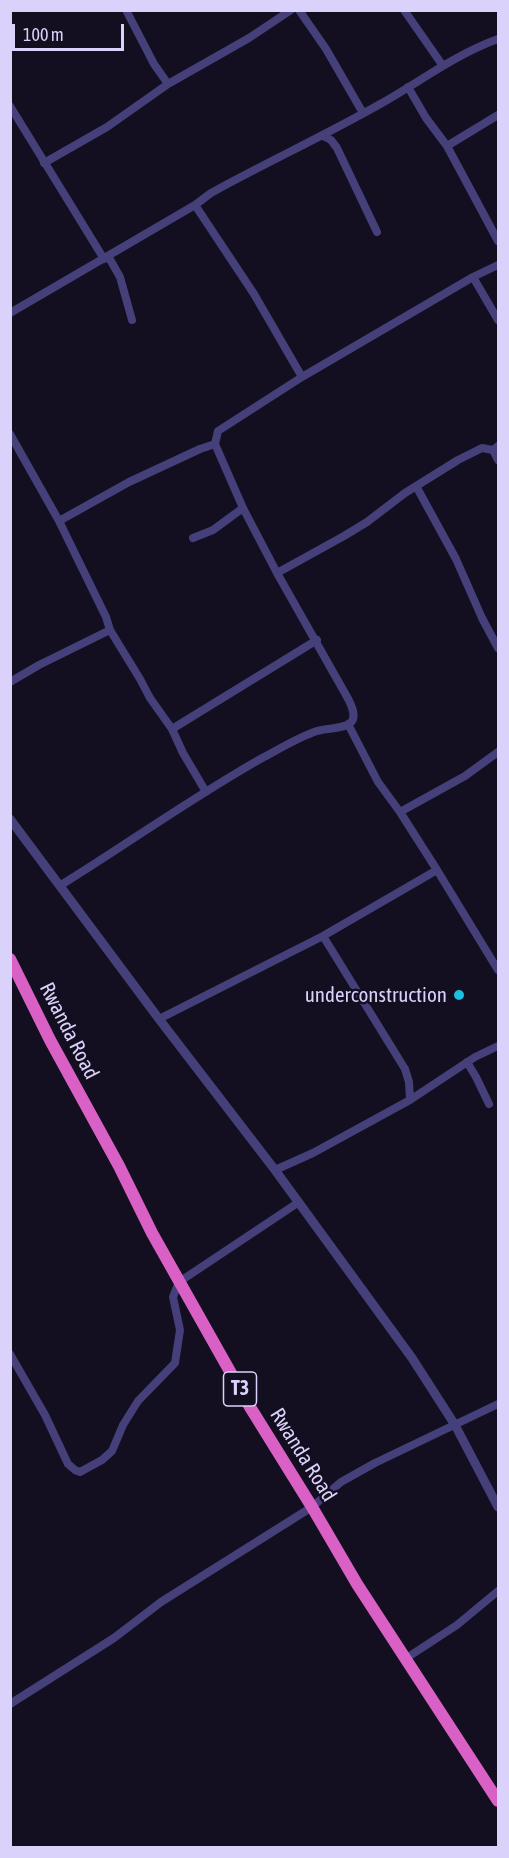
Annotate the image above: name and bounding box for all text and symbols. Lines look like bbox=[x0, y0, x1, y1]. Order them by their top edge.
scale bar bbox=[15, 12, 128, 50]
text: 100 m bbox=[23, 24, 64, 45]
street label: Rwanda Road bbox=[34, 978, 104, 1084]
place label: underconstruction bbox=[305, 982, 447, 1008]
marker: underconstruction bbox=[452, 988, 466, 1002]
road number: T3 bbox=[224, 1372, 256, 1406]
street label: Rwanda Road bbox=[264, 1404, 342, 1506]

